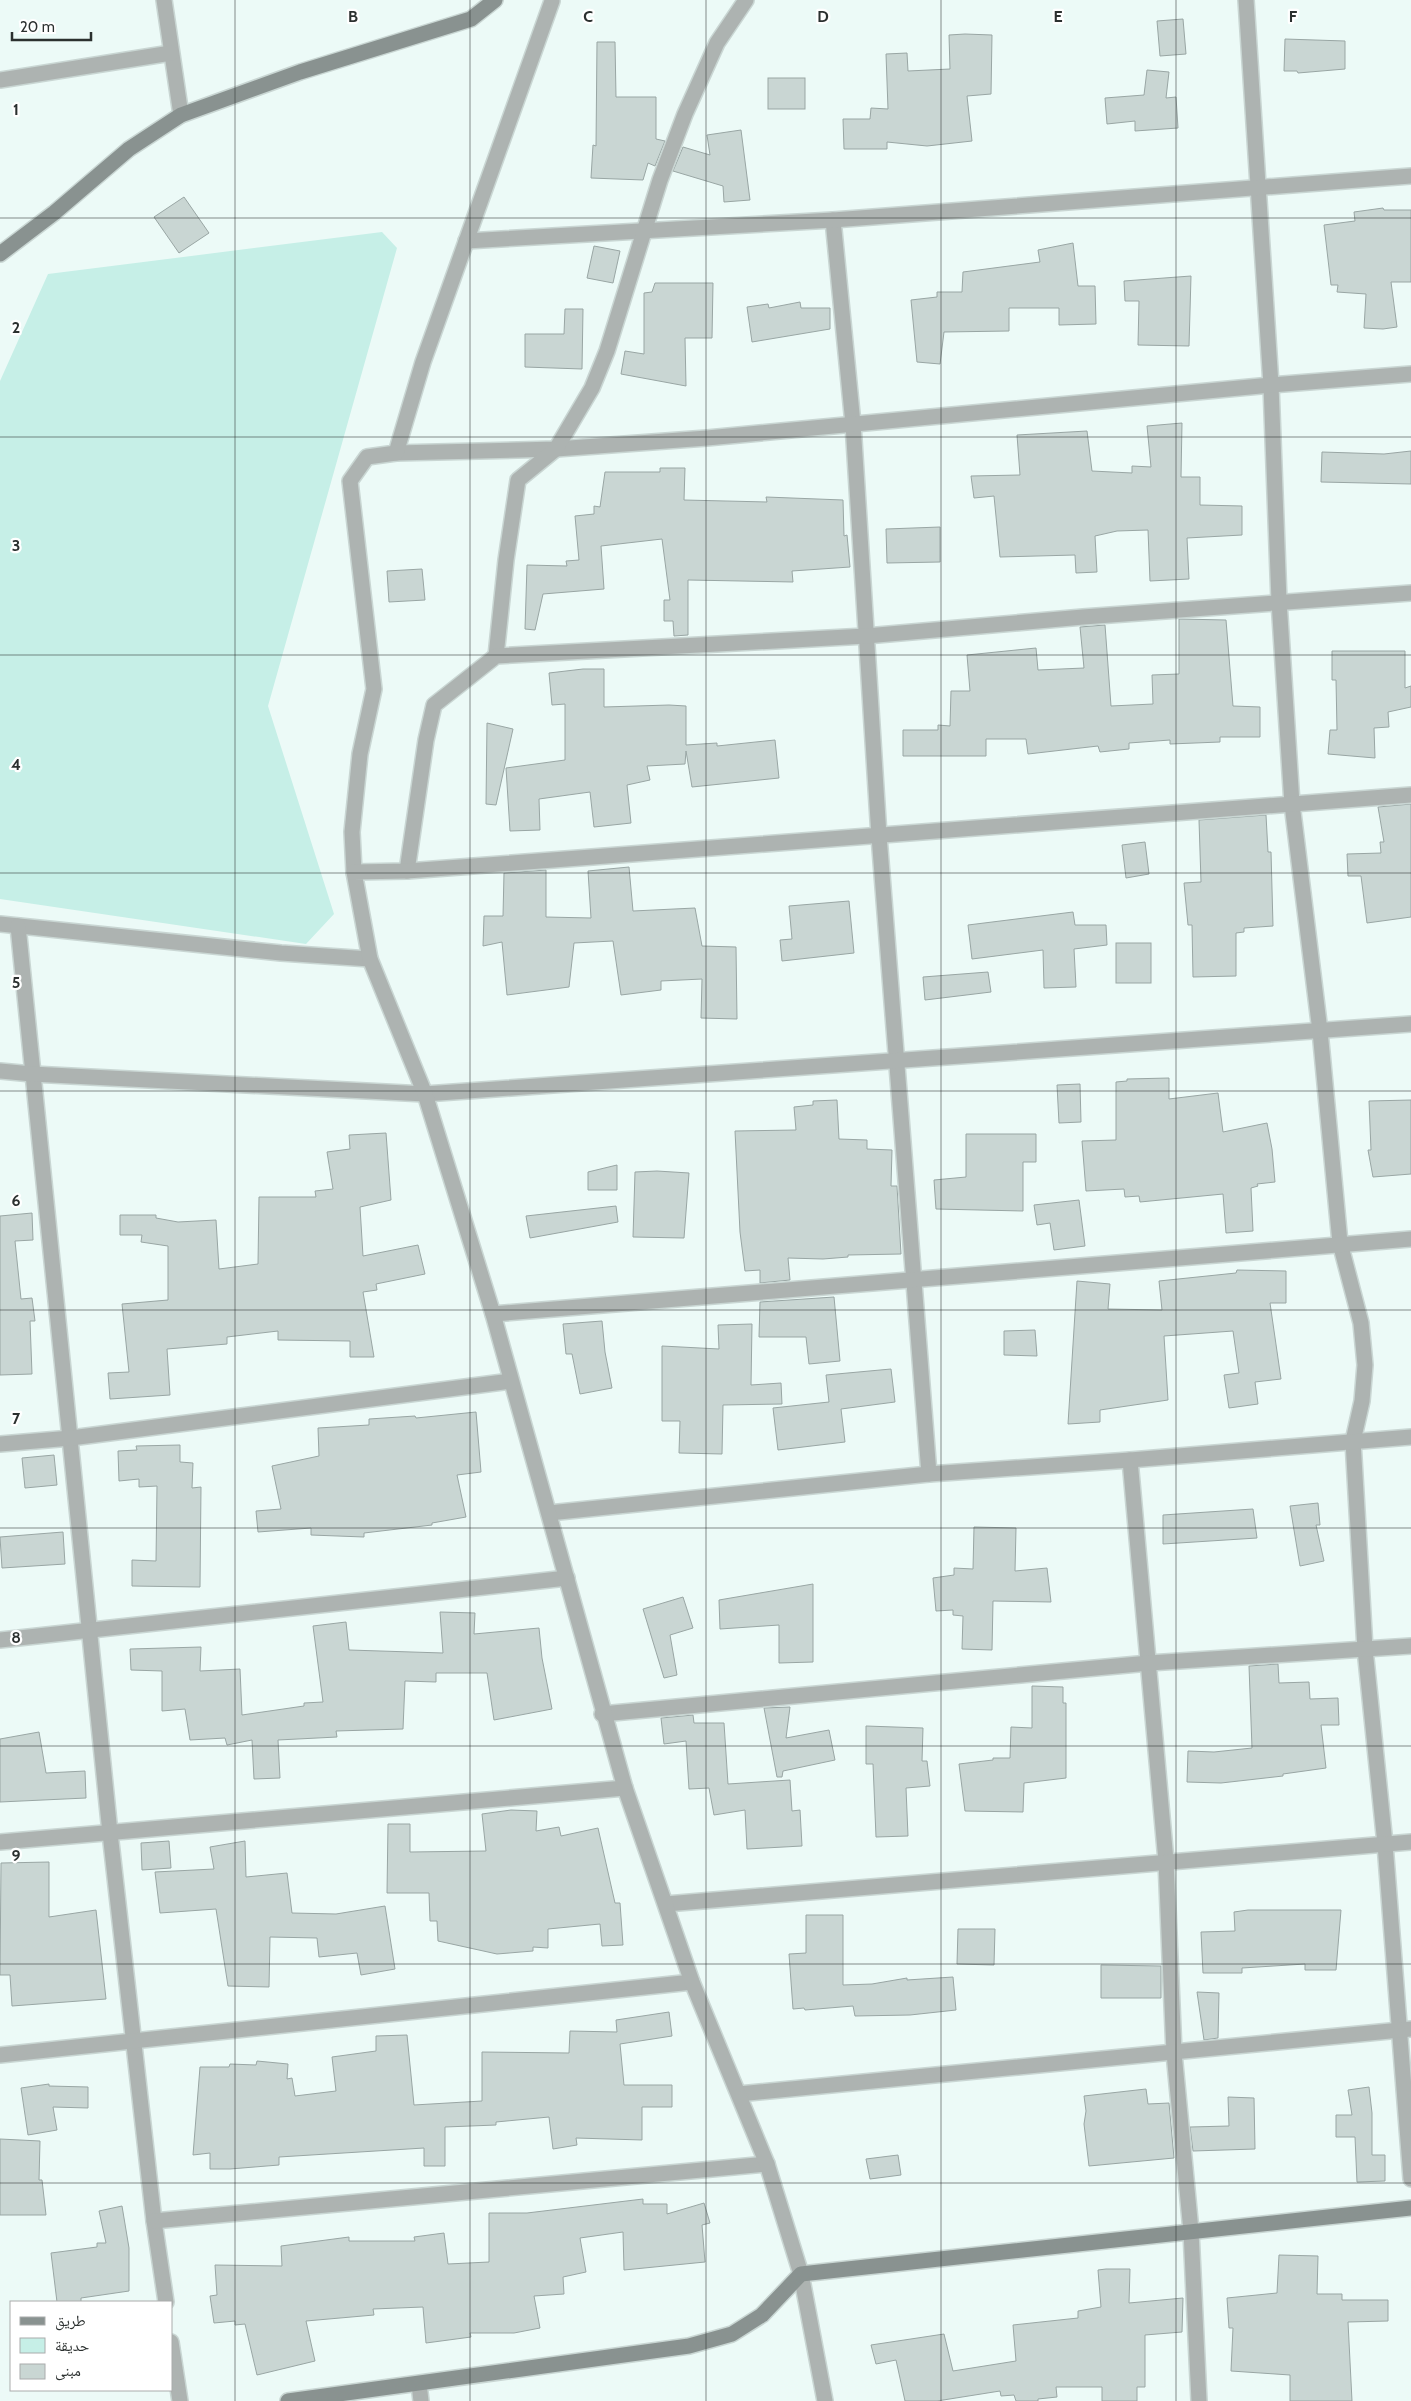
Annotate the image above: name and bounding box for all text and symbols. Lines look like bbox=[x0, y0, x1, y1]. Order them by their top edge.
text: B bbox=[348, 7, 358, 26]
text: C bbox=[583, 7, 593, 26]
text: D bbox=[817, 7, 829, 26]
text: E bbox=[1053, 7, 1063, 26]
text: F bbox=[1289, 7, 1298, 26]
scale bar bbox=[12, 10, 91, 42]
text: 20 m bbox=[20, 18, 55, 36]
text: 1 bbox=[13, 100, 19, 119]
text: 2 bbox=[12, 318, 20, 337]
text: 3 bbox=[12, 536, 20, 555]
text: 4 bbox=[11, 755, 21, 774]
text: 5 bbox=[12, 973, 20, 992]
text: 6 bbox=[12, 1191, 21, 1210]
text: 7 bbox=[12, 1409, 21, 1428]
text: 8 bbox=[11, 1628, 21, 1647]
text: 9 bbox=[12, 1846, 21, 1865]
legend bbox=[10, 2301, 172, 2391]
text: طريق bbox=[55, 2312, 86, 2331]
text: حديقة bbox=[55, 2337, 90, 2355]
text: مبنى bbox=[55, 2362, 81, 2381]

